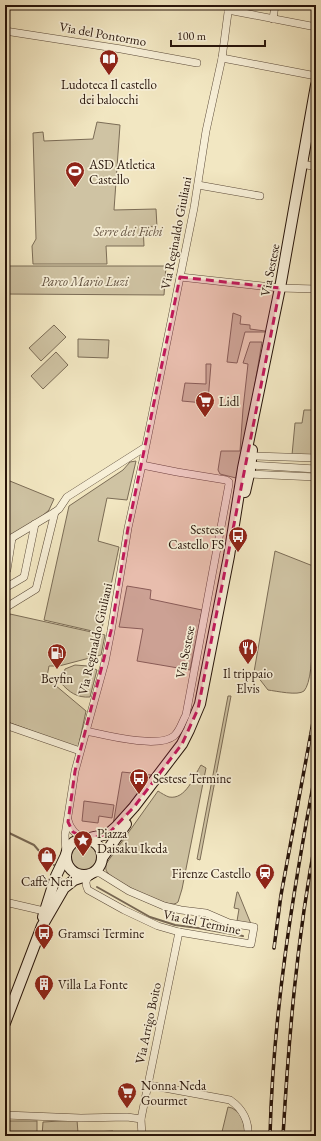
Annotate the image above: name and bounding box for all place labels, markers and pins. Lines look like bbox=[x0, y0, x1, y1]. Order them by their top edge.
library icon: Ludoteca Il castello dei balocchi bbox=[98, 48, 120, 76]
place label: Ludoteca Il castello dei balocchi bbox=[61, 76, 157, 108]
place label: ASD Atletica Castello bbox=[88, 156, 156, 188]
sports icon: ASD Atletica Castello bbox=[64, 160, 86, 188]
supermarket icon: Lidl bbox=[194, 390, 216, 418]
place label: Lidl bbox=[219, 393, 239, 410]
place label: Sestese Castello FS bbox=[168, 521, 224, 553]
bus stop icon: Sestese Castello FS bbox=[227, 525, 249, 553]
restaurant icon: Il trippaio Elvis bbox=[237, 637, 259, 665]
fuel station icon: Beyfin bbox=[46, 642, 68, 670]
place label: Il trippaio Elvis bbox=[223, 665, 273, 697]
place label: Beyfin bbox=[41, 670, 73, 687]
bus stop icon: Sestese Termine bbox=[128, 767, 150, 795]
place label: Sestese Termine bbox=[153, 770, 231, 787]
place label: Piazza Daisaku Ikeda bbox=[97, 825, 168, 857]
place icon: Piazza Daisaku Ikeda bbox=[72, 829, 94, 857]
shop icon: Caffè Neri bbox=[36, 845, 58, 873]
station icon: Firenze Castello bbox=[254, 862, 276, 890]
place label: Firenze Castello bbox=[172, 865, 251, 882]
place label: Caffè Neri bbox=[21, 873, 73, 890]
bus stop icon: Gramsci Termine bbox=[33, 922, 55, 950]
place label: Gramsci Termine bbox=[58, 925, 144, 942]
building icon: Villa La Fonte bbox=[33, 973, 55, 1001]
place label: Villa La Fonte bbox=[58, 976, 128, 993]
place label: Nonna Neda Gourmet bbox=[141, 1077, 207, 1109]
supermarket icon: Nonna Neda Gourmet bbox=[116, 1081, 138, 1109]

